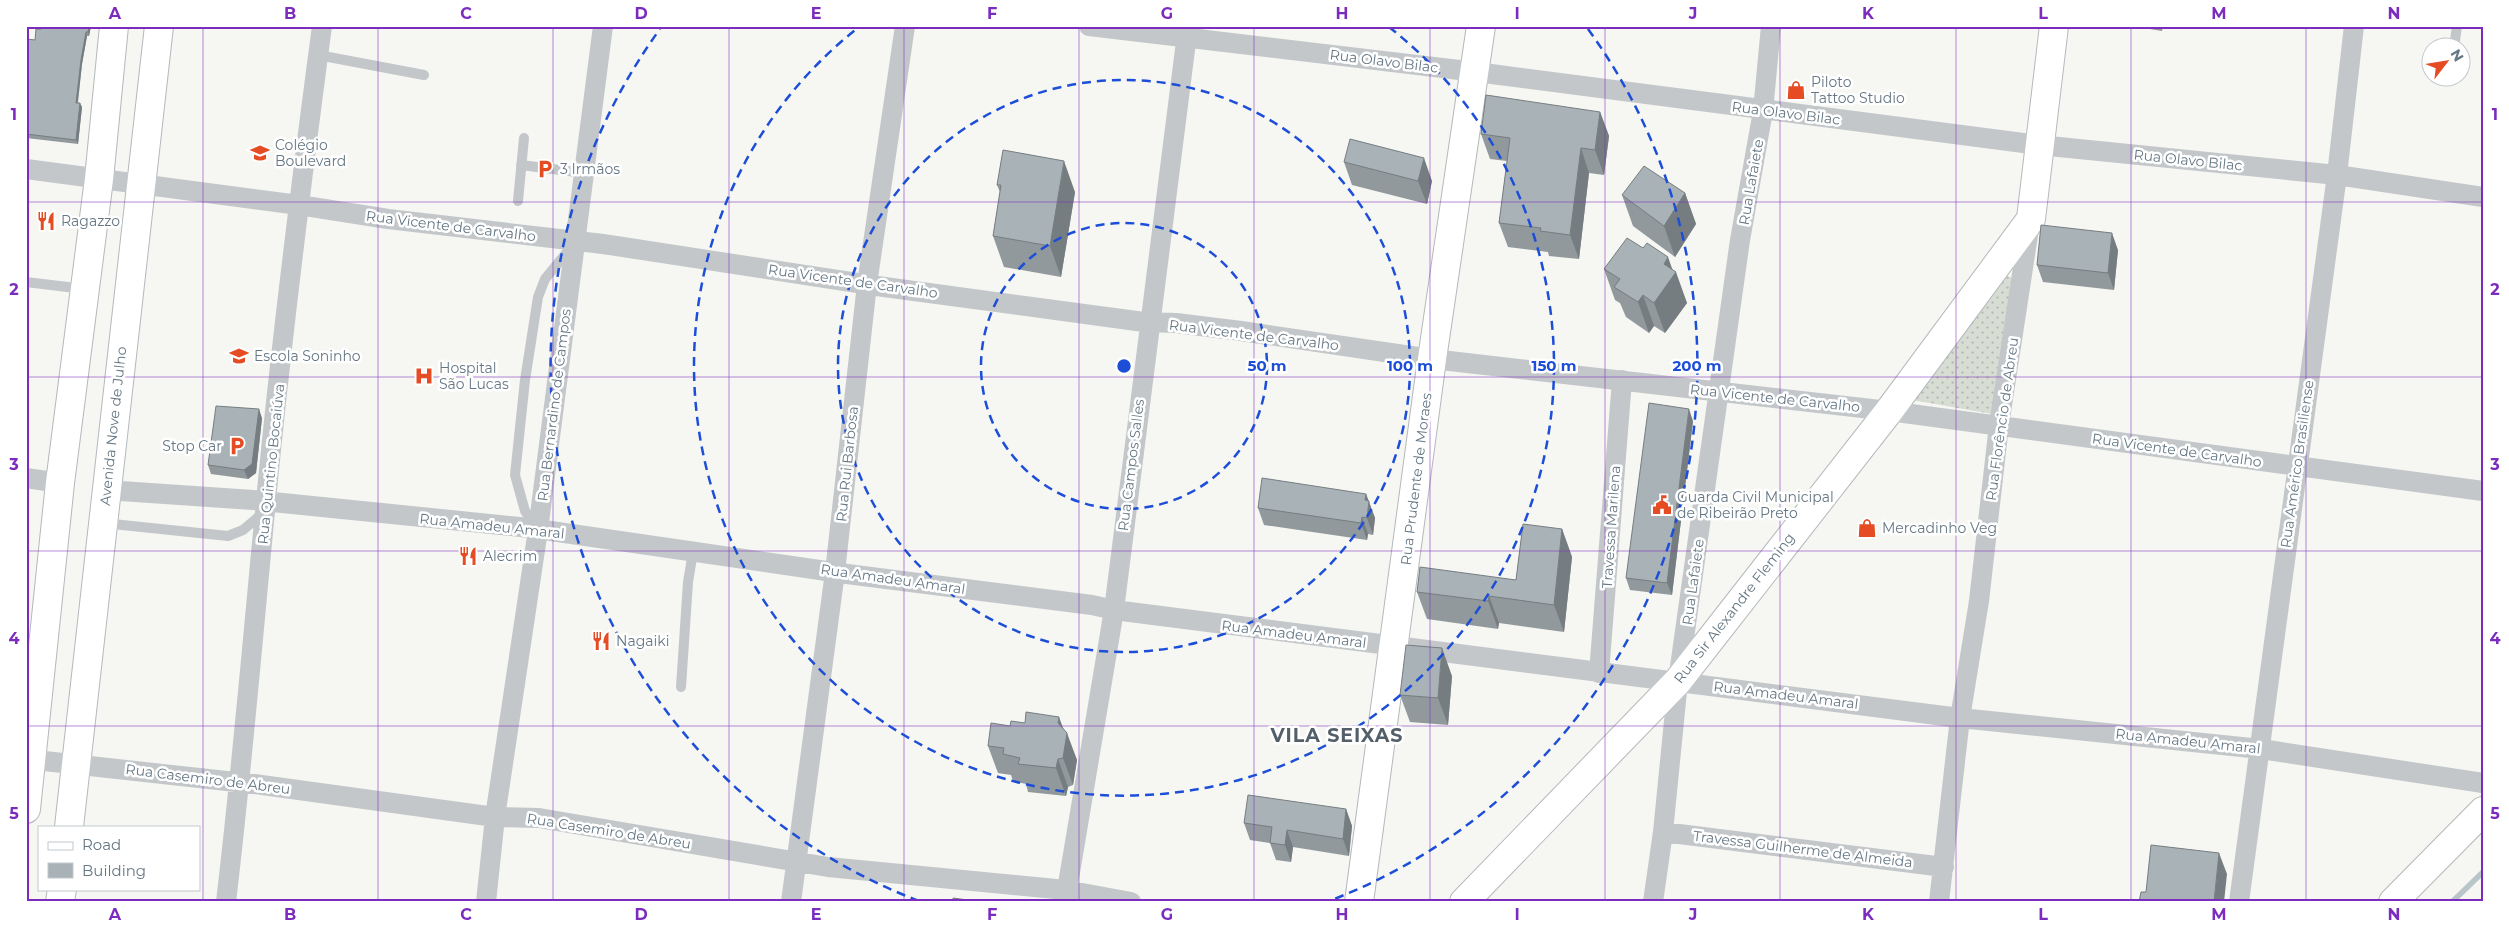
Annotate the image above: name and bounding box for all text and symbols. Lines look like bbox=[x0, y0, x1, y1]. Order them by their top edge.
text: A bbox=[108, 4, 122, 23]
text: B bbox=[284, 4, 296, 23]
text: C bbox=[460, 4, 472, 23]
text: D bbox=[634, 4, 648, 23]
text: E bbox=[811, 4, 821, 23]
text: F bbox=[987, 4, 997, 23]
text: G bbox=[1161, 4, 1173, 23]
text: H bbox=[1336, 4, 1348, 23]
text: I bbox=[1514, 4, 1520, 23]
text: J bbox=[1688, 4, 1697, 23]
text: K bbox=[1862, 4, 1875, 23]
text: L bbox=[2038, 4, 2048, 23]
text: M bbox=[2211, 4, 2227, 23]
text: N bbox=[2388, 4, 2400, 23]
north arrow bbox=[2422, 38, 2472, 88]
street label: Rua Olavo Bilac bbox=[1329, 45, 1439, 77]
text: N bbox=[2447, 46, 2468, 65]
place label: Piloto Tattoo Studio bbox=[1811, 73, 1905, 107]
shop icon: Piloto Tattoo Studio bbox=[1785, 79, 1807, 101]
street label: Rua Olavo Bilac bbox=[1731, 97, 1841, 129]
text: 1 bbox=[11, 105, 17, 124]
text: 1 bbox=[2492, 105, 2498, 124]
place label: Colégio Boulevard bbox=[275, 136, 346, 170]
street label: Rua Lafaiete bbox=[1735, 138, 1767, 226]
school or university icon: Colégio Boulevard bbox=[249, 142, 271, 164]
street label: Rua Olavo Bilac bbox=[2133, 145, 2243, 175]
parking icon: 3 Irmãos bbox=[534, 158, 556, 180]
place label: 3 Irmãos bbox=[560, 160, 620, 178]
street label: Rua Vicente de Carvalho bbox=[365, 207, 537, 245]
restaurant icon: Ragazzo bbox=[35, 210, 57, 232]
place label: Ragazzo bbox=[61, 212, 120, 230]
street label: Rua Vicente de Carvalho bbox=[767, 260, 939, 302]
text: 2 bbox=[9, 280, 19, 299]
text: 2 bbox=[2490, 280, 2500, 299]
street label: Rua Bernardino de Campos bbox=[533, 307, 575, 502]
street label: Rua Vicente de Carvalho bbox=[1168, 316, 1340, 354]
street label: Rua Florêncio de Abreu bbox=[1982, 336, 2022, 502]
street label: Avenida Nove de Julho bbox=[96, 345, 130, 506]
school or university icon: Escola Soninho bbox=[228, 345, 250, 367]
place label: Escola Soninho bbox=[254, 347, 361, 365]
text: 50 m bbox=[1247, 356, 1287, 375]
text: 100 m bbox=[1387, 356, 1433, 375]
text: 150 m bbox=[1532, 356, 1576, 375]
text: 200 m bbox=[1672, 356, 1722, 375]
centre of rings bbox=[1115, 357, 1133, 375]
place label: Hospital São Lucas bbox=[439, 359, 509, 393]
hospital icon: Hospital São Lucas bbox=[413, 365, 435, 387]
street label: Rua Américo Brasiliense bbox=[2276, 379, 2318, 549]
street label: Rua Vicente de Carvalho bbox=[1689, 380, 1861, 416]
street label: Rua Quintino Bocaiúva bbox=[254, 383, 288, 545]
street label: Rua Prudente de Moraes bbox=[1396, 392, 1436, 566]
street label: Rua Campos Salles bbox=[1114, 398, 1148, 532]
street label: Rua Rui Barbosa bbox=[832, 405, 862, 523]
street label: Rua Vicente de Carvalho bbox=[2091, 429, 2263, 471]
parking icon: Stop Car bbox=[226, 435, 248, 457]
place label: Stop Car bbox=[162, 437, 222, 455]
text: 3 bbox=[8, 455, 19, 474]
text: 3 bbox=[2489, 455, 2500, 474]
street label: Travessa Marilena bbox=[1598, 465, 1624, 589]
place label: Guarda Civil Municipal de Ribeirão Preto bbox=[1677, 488, 1834, 522]
public building icon: Guarda Civil Municipal de Ribeirão Preto bbox=[1651, 494, 1673, 516]
street label: Rua Amadeu Amaral bbox=[419, 509, 565, 543]
shop icon: Mercadinho Veg bbox=[1856, 517, 1878, 539]
place label: Mercadinho Veg bbox=[1882, 519, 1997, 537]
street label: Rua Sir Alexandre Fleming bbox=[1670, 529, 1798, 687]
street label: Rua Lafaiete bbox=[1678, 538, 1708, 626]
restaurant icon: Alecrim bbox=[457, 545, 479, 567]
place label: Alecrim bbox=[483, 547, 537, 565]
street label: Rua Amadeu Amaral bbox=[820, 560, 966, 598]
street label: Rua Amadeu Amaral bbox=[1221, 616, 1367, 652]
text: 4 bbox=[8, 629, 20, 648]
text: 4 bbox=[2489, 629, 2501, 648]
restaurant icon: Nagaiki bbox=[590, 630, 612, 652]
place label: Nagaiki bbox=[616, 632, 669, 650]
street label: Rua Amadeu Amaral bbox=[1713, 677, 1859, 713]
district label: VILA SEIXAS bbox=[1270, 724, 1403, 747]
street label: Rua Amadeu Amaral bbox=[2115, 724, 2261, 758]
street label: Rua Casemiro de Abreu bbox=[125, 760, 291, 798]
text: 5 bbox=[9, 804, 19, 823]
text: 5 bbox=[2490, 804, 2500, 823]
street label: Rua Casemiro de Abreu bbox=[526, 809, 692, 853]
legend bbox=[38, 826, 200, 890]
street label: Travessa Guilherme de Almeida bbox=[1692, 827, 1914, 871]
text: Road bbox=[82, 835, 121, 854]
text: Building bbox=[82, 861, 146, 880]
text: A bbox=[108, 905, 122, 924]
text: B bbox=[284, 905, 296, 924]
text: C bbox=[460, 905, 472, 924]
text: D bbox=[634, 905, 648, 924]
text: E bbox=[811, 905, 821, 924]
text: F bbox=[987, 905, 997, 924]
text: G bbox=[1161, 905, 1173, 924]
text: H bbox=[1336, 905, 1348, 924]
text: I bbox=[1514, 905, 1520, 924]
text: J bbox=[1688, 905, 1697, 924]
text: K bbox=[1862, 905, 1875, 924]
text: L bbox=[2038, 905, 2048, 924]
text: M bbox=[2211, 905, 2227, 924]
text: N bbox=[2388, 905, 2400, 924]

